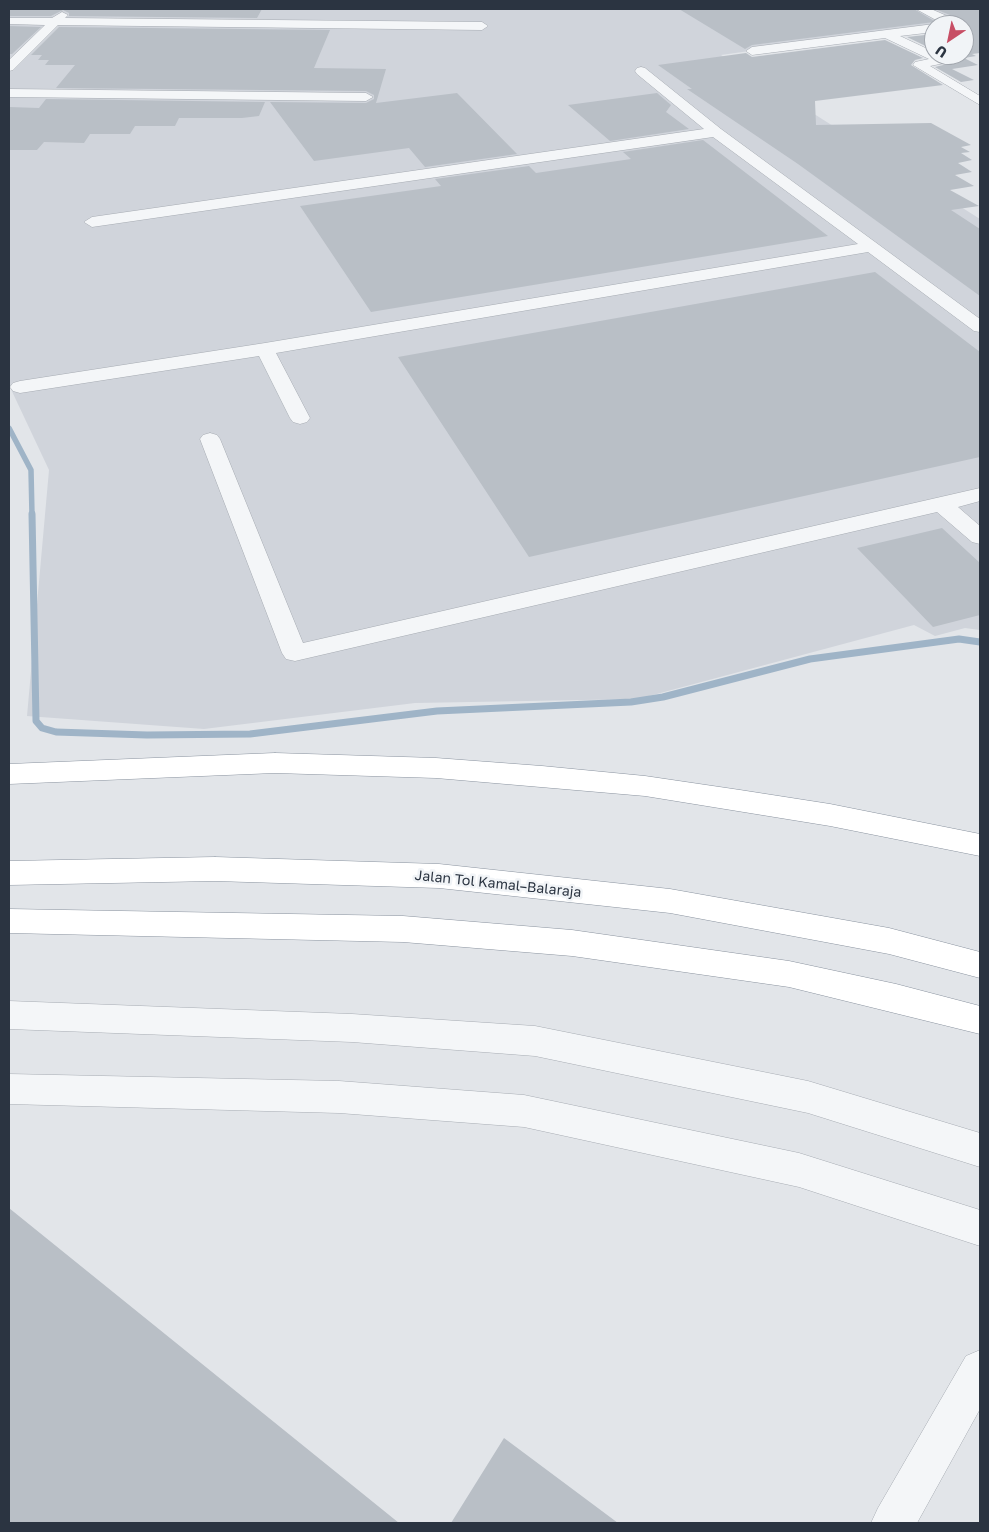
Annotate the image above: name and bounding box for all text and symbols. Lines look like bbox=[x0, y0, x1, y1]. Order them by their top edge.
north arrow bbox=[924, 15, 974, 65]
text: U bbox=[932, 42, 950, 62]
street label: Jalan Tol Kamal–Balaraja bbox=[414, 867, 582, 901]

